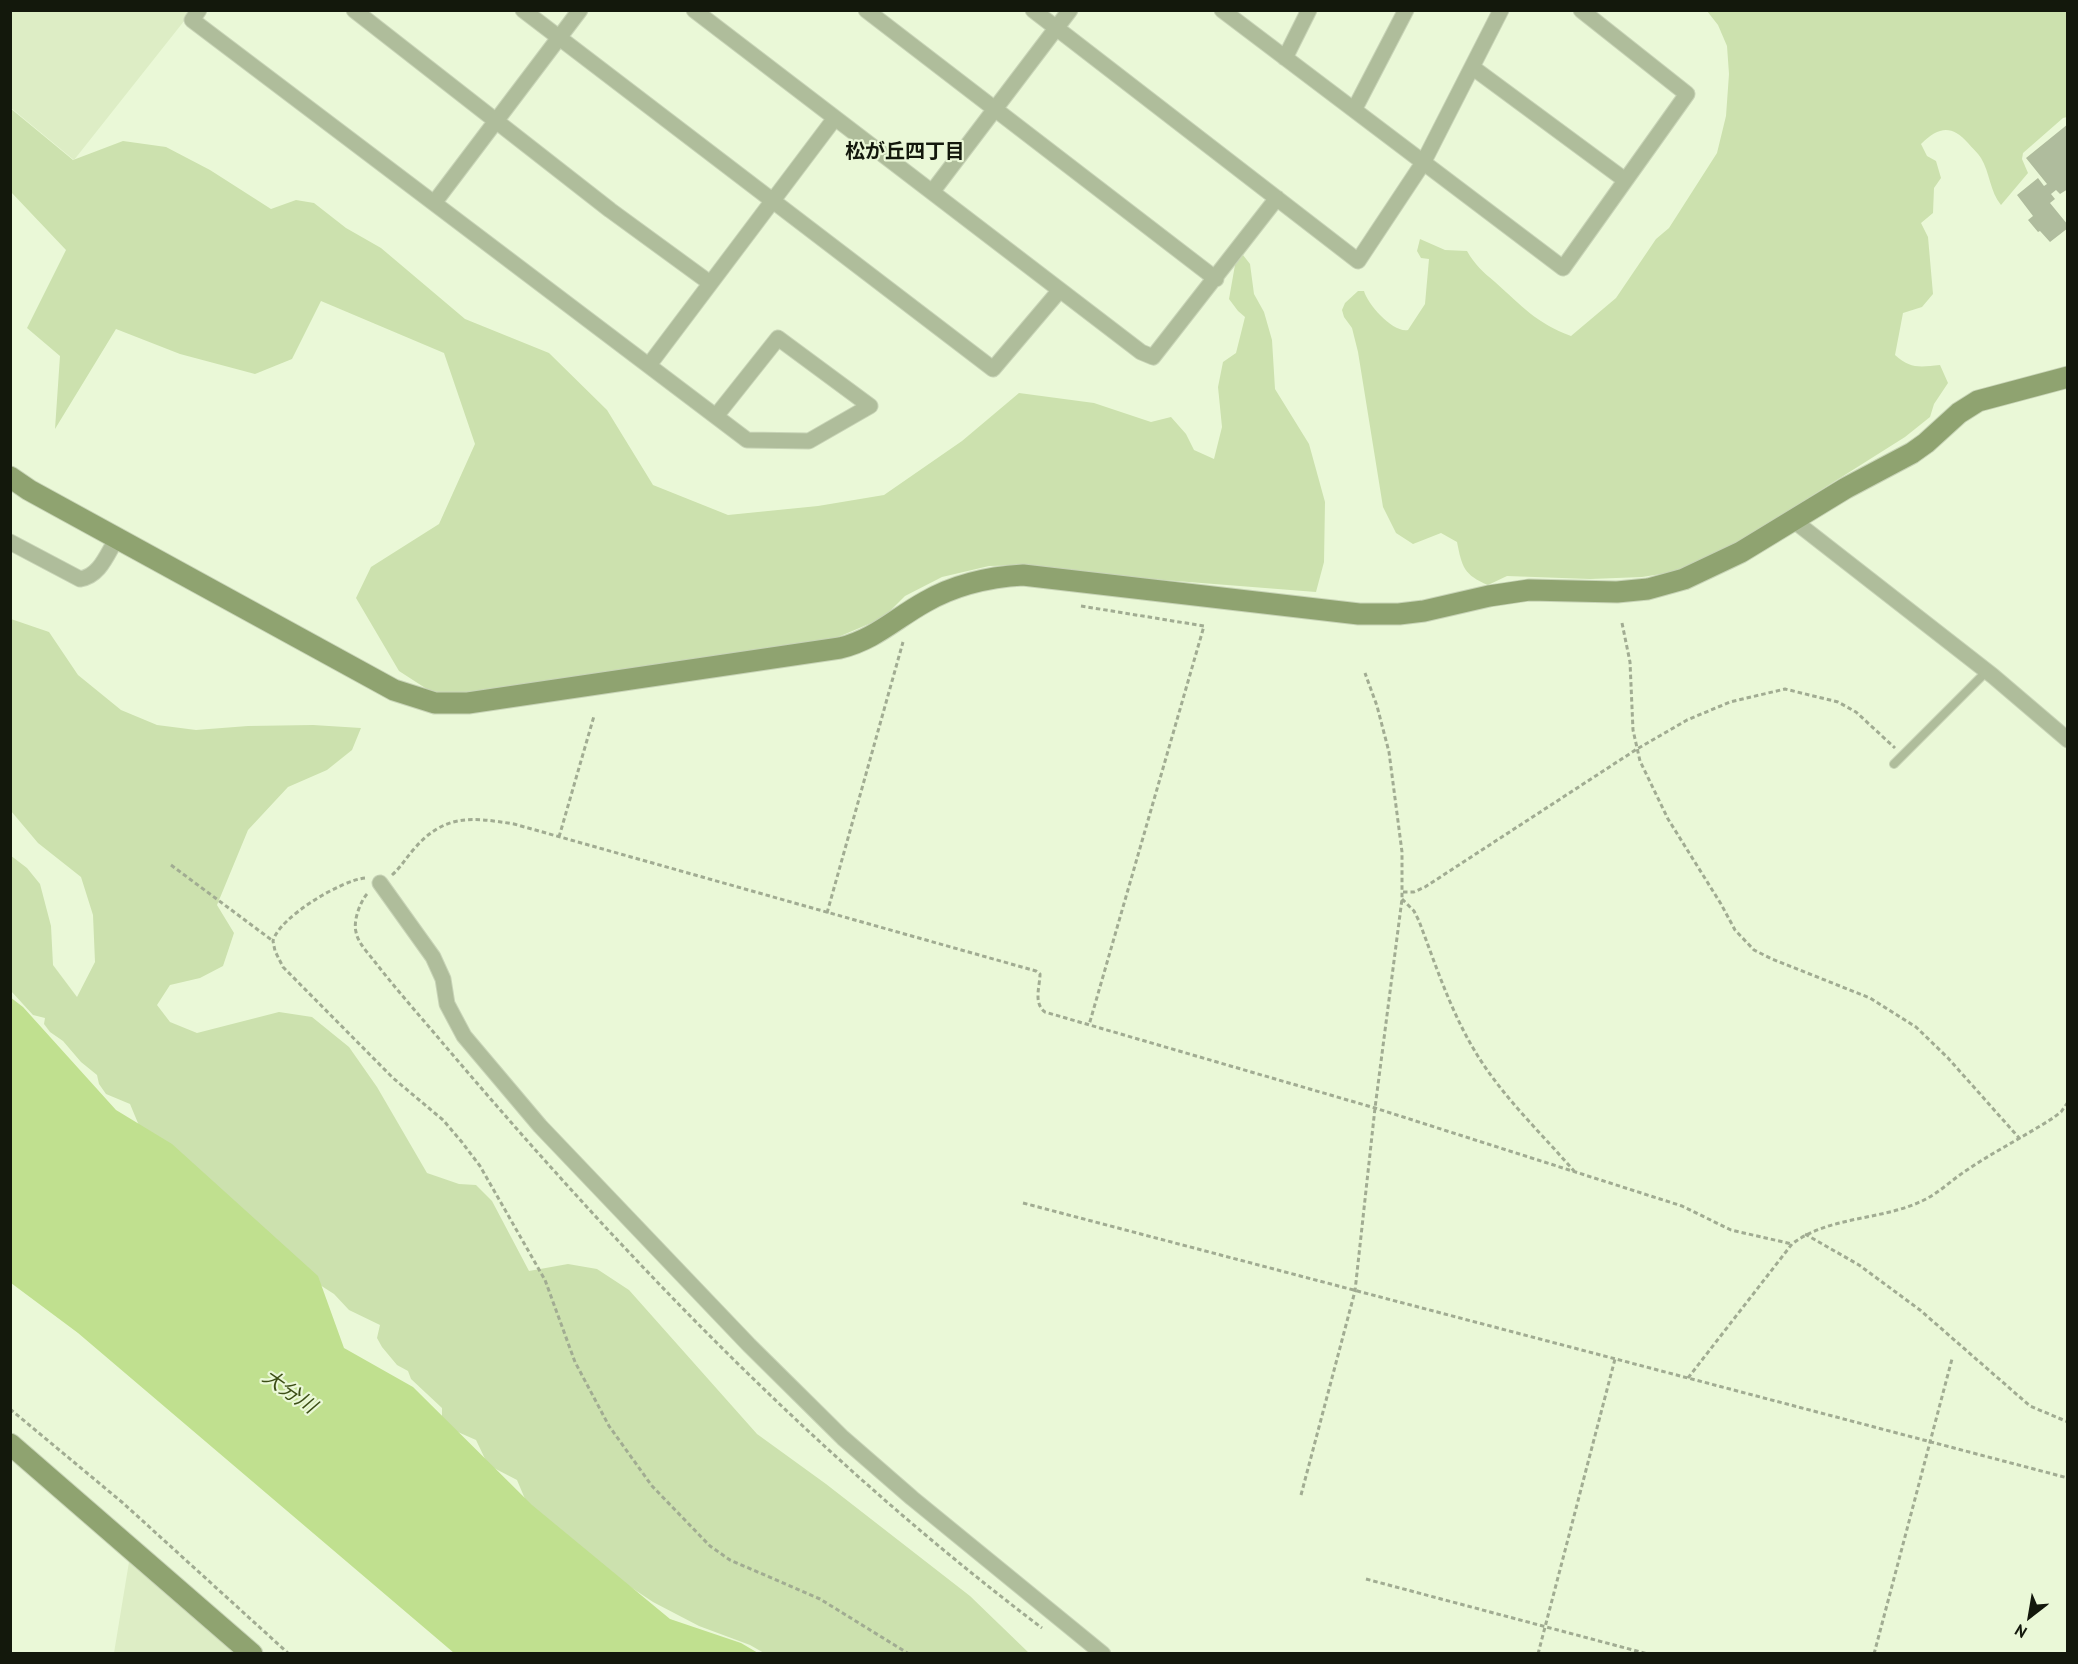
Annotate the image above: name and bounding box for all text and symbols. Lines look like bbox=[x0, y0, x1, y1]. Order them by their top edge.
district label: 松が丘四丁目 bbox=[845, 140, 965, 164]
water label: 大分川 bbox=[258, 1365, 320, 1419]
north arrow bbox=[2000, 1586, 2060, 1646]
text: N bbox=[2011, 1620, 2030, 1643]

